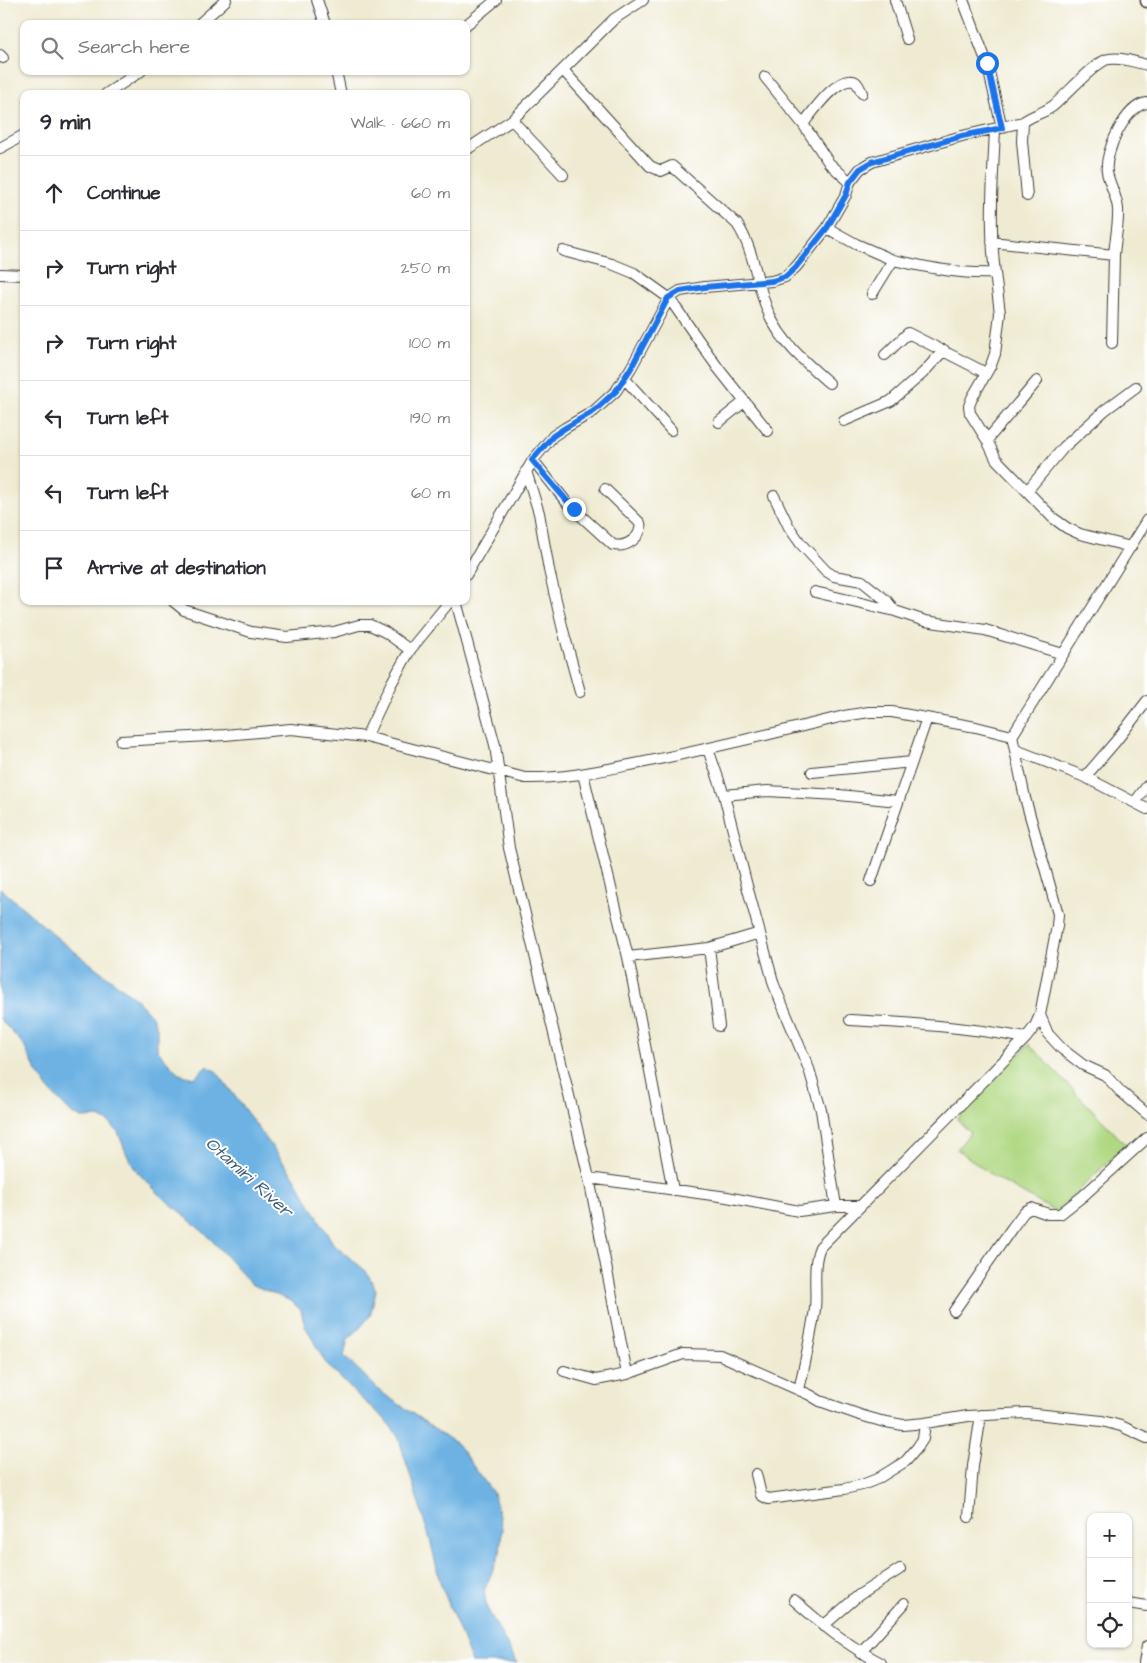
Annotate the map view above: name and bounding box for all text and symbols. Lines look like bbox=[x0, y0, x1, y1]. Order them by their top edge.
search box bbox=[20, 20, 470, 75]
icon: search bbox=[38, 34, 66, 62]
text: Search here bbox=[78, 34, 190, 61]
route start bbox=[976, 52, 999, 75]
text: 9 min bbox=[40, 108, 90, 137]
text: Walk · 660 m bbox=[350, 112, 450, 134]
icon: ahead bbox=[40, 179, 68, 207]
text: Continue bbox=[87, 180, 161, 207]
text: 60 m bbox=[411, 182, 450, 204]
icon: right bbox=[40, 254, 68, 282]
text: Turn right bbox=[87, 255, 176, 282]
text: 250 m bbox=[401, 257, 450, 279]
icon: right bbox=[40, 329, 68, 357]
text: Turn right bbox=[87, 330, 176, 357]
text: 100 m bbox=[409, 332, 450, 354]
icon: left bbox=[40, 404, 68, 432]
text: Turn left bbox=[87, 405, 168, 432]
text: 190 m bbox=[410, 407, 450, 429]
icon: left bbox=[40, 479, 68, 507]
text: Turn left bbox=[87, 480, 168, 507]
text: 60 m bbox=[411, 482, 450, 504]
route end bbox=[563, 498, 586, 521]
icon: arrive bbox=[40, 554, 68, 582]
text: Arrive at destination bbox=[87, 555, 266, 582]
water label: Otamiri River bbox=[200, 1131, 300, 1224]
map controls bbox=[1087, 1513, 1132, 1648]
button: + bbox=[1087, 1513, 1132, 1558]
button: − bbox=[1087, 1558, 1132, 1603]
button: locate bbox=[1087, 1603, 1132, 1648]

